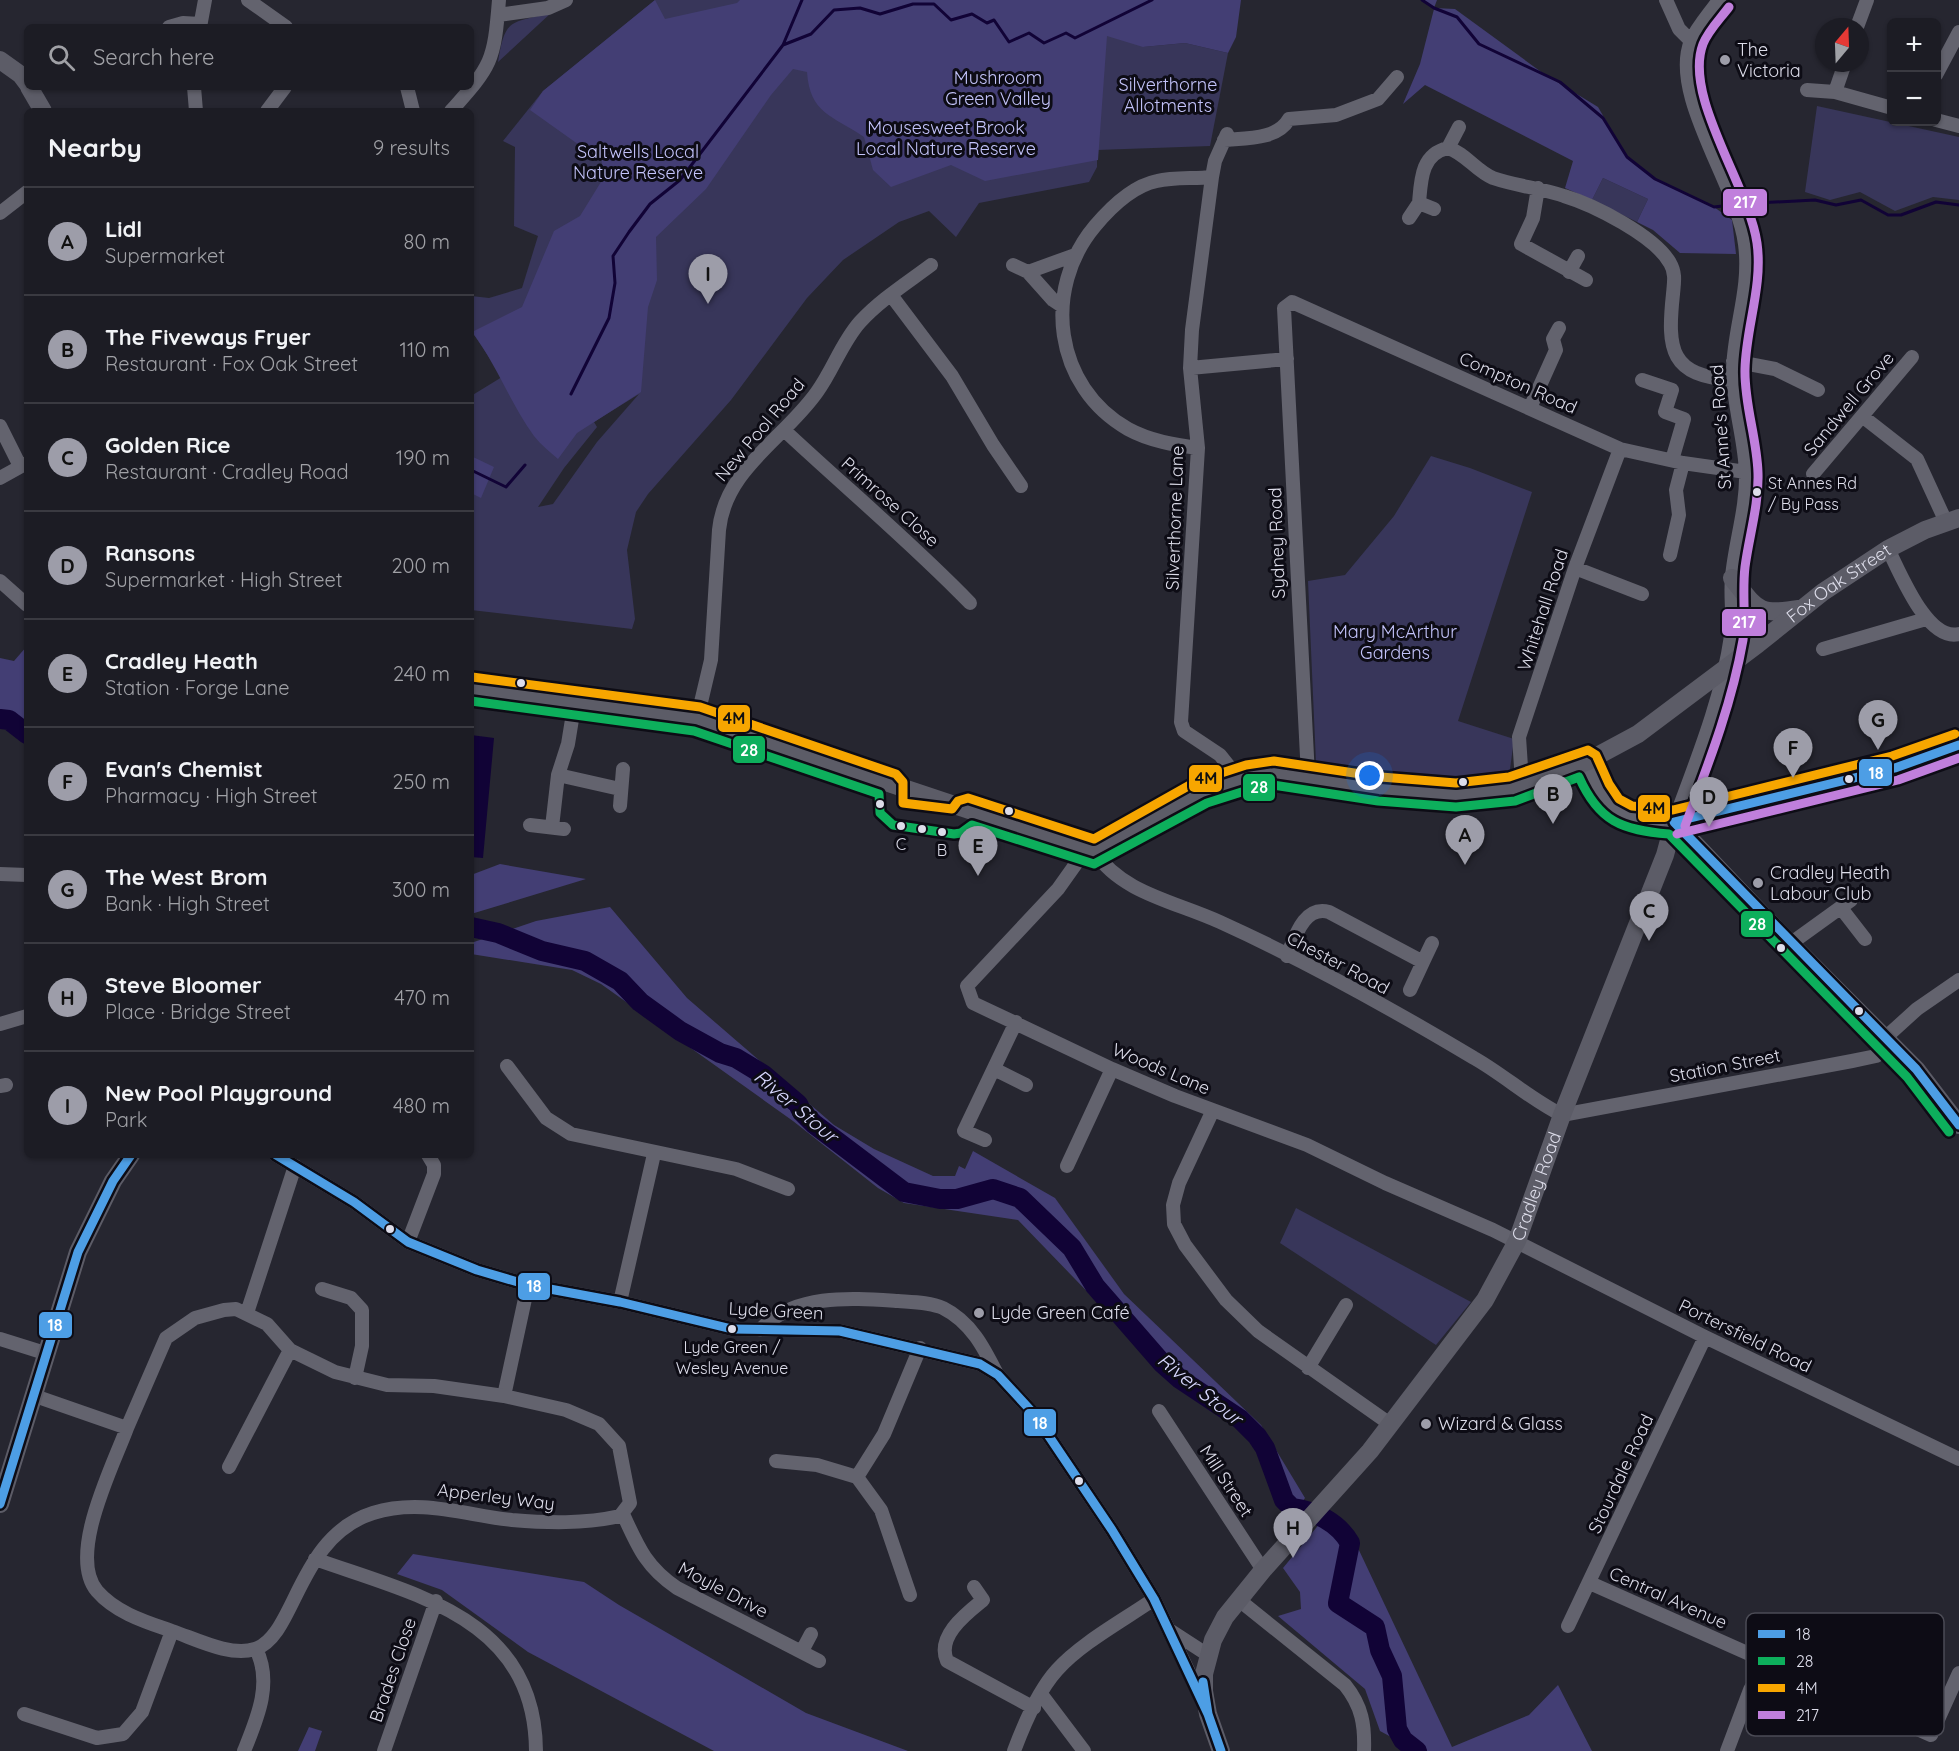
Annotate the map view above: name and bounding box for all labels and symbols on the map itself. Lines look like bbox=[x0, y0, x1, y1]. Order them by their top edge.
north arrow bbox=[1815, 18, 1869, 72]
place label: The Victoria bbox=[1737, 38, 1801, 82]
marker: The Victoria bbox=[1718, 53, 1732, 67]
park label: Mushroom Green Valley bbox=[945, 66, 1051, 110]
park label: Silverthorne Allotments bbox=[1119, 73, 1217, 117]
park label: Mousesweet Brook Local Nature Reserve bbox=[856, 116, 1036, 160]
park label: Saltwells Local Nature Reserve bbox=[573, 140, 703, 184]
line badge: 217 bbox=[1722, 188, 1768, 217]
text: 217 bbox=[1733, 192, 1757, 212]
pin: I bbox=[688, 254, 728, 304]
street label: Compton Road bbox=[1456, 346, 1581, 419]
street label: Sandwell Grove bbox=[1798, 347, 1899, 460]
street label: St Anne's Road bbox=[1705, 364, 1736, 490]
street label: New Pool Road bbox=[710, 373, 809, 486]
street label: Silverthorne Lane bbox=[1160, 445, 1189, 591]
street label: Primrose Close bbox=[837, 452, 944, 552]
place label: St Annes Rd / By Pass bbox=[1768, 473, 1857, 514]
marker: St Annes Rd / By Pass bbox=[1751, 486, 1763, 498]
street label: Sydney Road bbox=[1263, 487, 1290, 599]
street label: Fox Oak Street bbox=[1782, 538, 1895, 628]
street label: Whitehall Road bbox=[1512, 546, 1573, 674]
line badge: 217 bbox=[1721, 608, 1767, 637]
text: 217 bbox=[1732, 612, 1756, 632]
park label: Mary McArthur Gardens bbox=[1333, 620, 1457, 664]
unlabelled marker bbox=[515, 677, 527, 689]
pin: G bbox=[1858, 700, 1898, 750]
line badge: 4M bbox=[717, 704, 751, 733]
text: 4M bbox=[723, 708, 745, 728]
pin: F bbox=[1774, 728, 1812, 778]
line badge: 28 bbox=[732, 735, 766, 764]
text: 28 bbox=[740, 740, 758, 760]
line badge: 18 bbox=[1858, 758, 1893, 787]
your location bbox=[1355, 761, 1384, 790]
text: 18 bbox=[1869, 763, 1884, 783]
line badge: 4M bbox=[1188, 764, 1223, 793]
text: 4M bbox=[1195, 768, 1217, 788]
line badge: 28 bbox=[1242, 773, 1276, 802]
unlabelled marker bbox=[1843, 773, 1855, 785]
pin: B bbox=[1534, 774, 1572, 824]
unlabelled marker bbox=[1457, 776, 1469, 788]
text: 28 bbox=[1250, 777, 1268, 797]
pin: D bbox=[1690, 778, 1728, 827]
line badge: 4M bbox=[1637, 794, 1671, 823]
unlabelled marker bbox=[874, 798, 886, 810]
text: 4M bbox=[1643, 798, 1665, 818]
unlabelled marker bbox=[1003, 805, 1015, 817]
pin: A bbox=[1446, 816, 1484, 865]
marker: C bbox=[895, 820, 907, 832]
unlabelled marker bbox=[916, 823, 928, 835]
marker: B bbox=[936, 826, 948, 838]
pin: E bbox=[958, 826, 998, 876]
place label: C bbox=[896, 834, 906, 854]
place label: B bbox=[937, 840, 947, 860]
place label: Cradley Heath Labour Club bbox=[1770, 861, 1890, 905]
marker: Cradley Heath Labour Club bbox=[1751, 876, 1765, 890]
pin: C bbox=[1630, 892, 1668, 941]
line badge: 28 bbox=[1740, 910, 1774, 938]
text: 28 bbox=[1748, 914, 1766, 934]
street label: Chester Road bbox=[1283, 926, 1394, 999]
unlabelled marker bbox=[1775, 942, 1787, 954]
unlabelled marker bbox=[1853, 1005, 1865, 1017]
street label: Woods Lane bbox=[1109, 1038, 1214, 1099]
street label: Station Street bbox=[1668, 1043, 1782, 1088]
water label: River Stour bbox=[749, 1063, 845, 1149]
street label: Cradley Road bbox=[1506, 1129, 1566, 1244]
unlabelled marker bbox=[384, 1223, 396, 1235]
line badge: 18 bbox=[517, 1272, 551, 1301]
text: 18 bbox=[527, 1276, 542, 1296]
street label: Portersfield Road bbox=[1675, 1293, 1815, 1378]
street label: Lyde Green bbox=[728, 1297, 824, 1324]
place label: Lyde Green Café bbox=[991, 1301, 1130, 1324]
marker: Lyde Green Café bbox=[972, 1306, 986, 1320]
line badge: 18 bbox=[38, 1311, 73, 1339]
text: 18 bbox=[48, 1315, 63, 1335]
marker: Lyde Green / Wesley Avenue bbox=[726, 1323, 738, 1335]
place label: Lyde Green / Wesley Avenue bbox=[676, 1337, 788, 1378]
water label: River Stour bbox=[1153, 1347, 1249, 1432]
line badge: 18 bbox=[1023, 1408, 1057, 1437]
street label: Stourdale Road bbox=[1583, 1410, 1658, 1537]
place label: Wizard & Glass bbox=[1438, 1412, 1563, 1435]
text: 18 bbox=[1033, 1413, 1048, 1433]
marker: Wizard & Glass bbox=[1419, 1417, 1433, 1431]
street label: Mill Street bbox=[1195, 1440, 1258, 1521]
unlabelled marker bbox=[1073, 1475, 1085, 1487]
street label: Apperley Way bbox=[436, 1478, 556, 1515]
pin: H bbox=[1274, 1508, 1312, 1558]
street label: Moyle Drive bbox=[674, 1556, 772, 1623]
street label: Central Avenue bbox=[1606, 1561, 1731, 1634]
legend bbox=[1746, 1613, 1944, 1736]
street label: Brades Close bbox=[364, 1615, 421, 1725]
text: 18 bbox=[1796, 1624, 1811, 1644]
text: 28 bbox=[1796, 1651, 1814, 1671]
text: 4M bbox=[1796, 1678, 1818, 1698]
text: 217 bbox=[1796, 1705, 1819, 1725]

